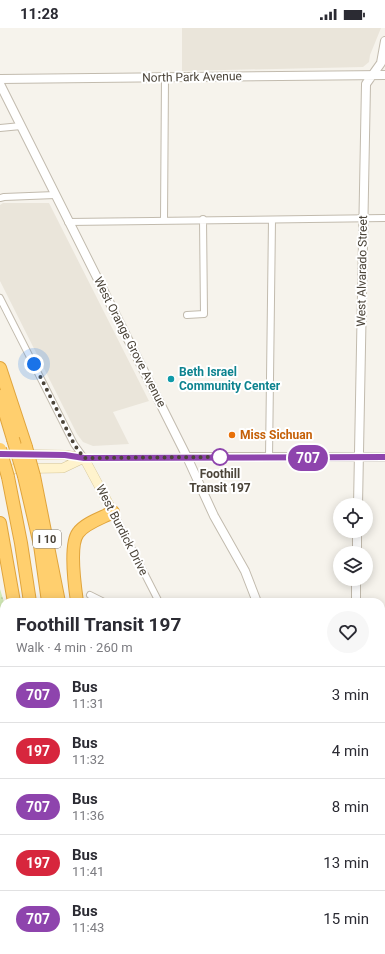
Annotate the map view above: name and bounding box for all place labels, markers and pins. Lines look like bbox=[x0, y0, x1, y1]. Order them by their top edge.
place label: Beth Israel Community Center bbox=[179, 365, 281, 393]
marker: Beth Israel Community Center bbox=[166, 374, 176, 384]
place label: Miss Sichuan bbox=[240, 428, 313, 442]
marker: Miss Sichuan bbox=[227, 430, 237, 440]
marker: Foothill Transit 197 bbox=[211, 448, 229, 466]
place label: Foothill Transit 197 bbox=[189, 467, 251, 495]

